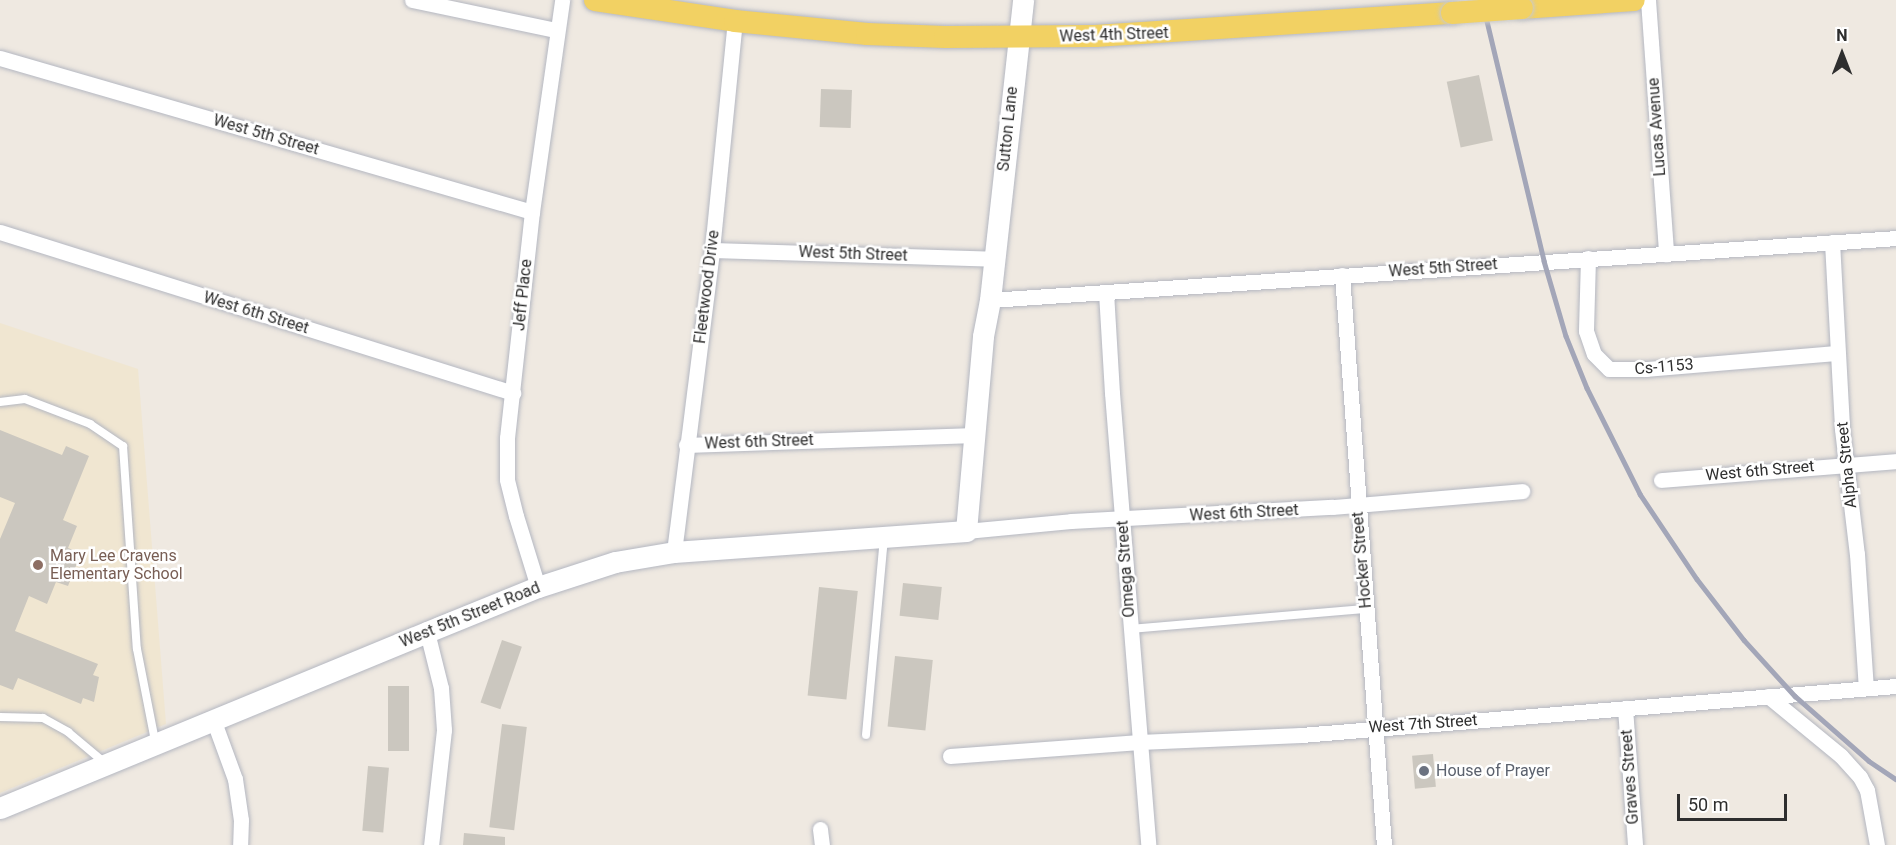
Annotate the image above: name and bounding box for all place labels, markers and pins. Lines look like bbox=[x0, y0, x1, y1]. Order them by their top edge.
place label: Mary Lee Cravens Elementary School bbox=[50, 546, 183, 584]
marker: Mary Lee Cravens Elementary School bbox=[31, 558, 45, 572]
place label: House of Prayer bbox=[1436, 761, 1550, 781]
marker: House of Prayer bbox=[1417, 764, 1431, 778]

